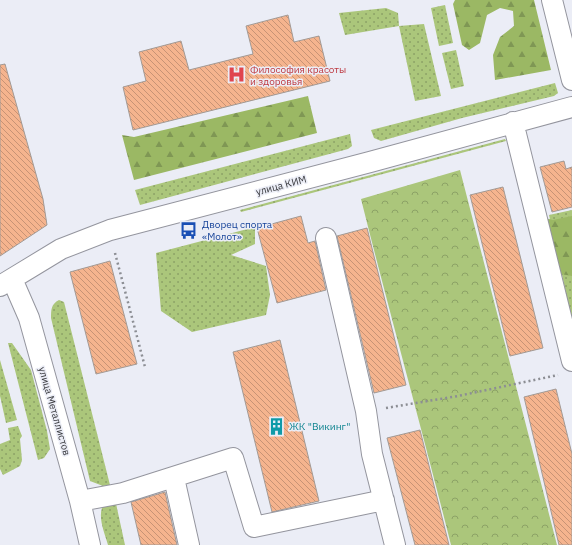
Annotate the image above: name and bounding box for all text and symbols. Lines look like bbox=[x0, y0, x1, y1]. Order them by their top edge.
place label: Философия красоты и здоровья bbox=[250, 63, 346, 88]
hospital icon: Философия красоты и здоровья bbox=[227, 65, 247, 85]
street label: улица КИМ bbox=[254, 172, 308, 198]
place label: Дворец спорта «Молот» bbox=[202, 218, 273, 243]
bus stop icon: Дворец спорта «Молот» bbox=[179, 220, 199, 240]
street label: улица Металлистов bbox=[36, 365, 73, 457]
building icon: ЖК "Викинг" bbox=[266, 416, 286, 436]
place label: ЖК "Викинг" bbox=[289, 420, 351, 433]

